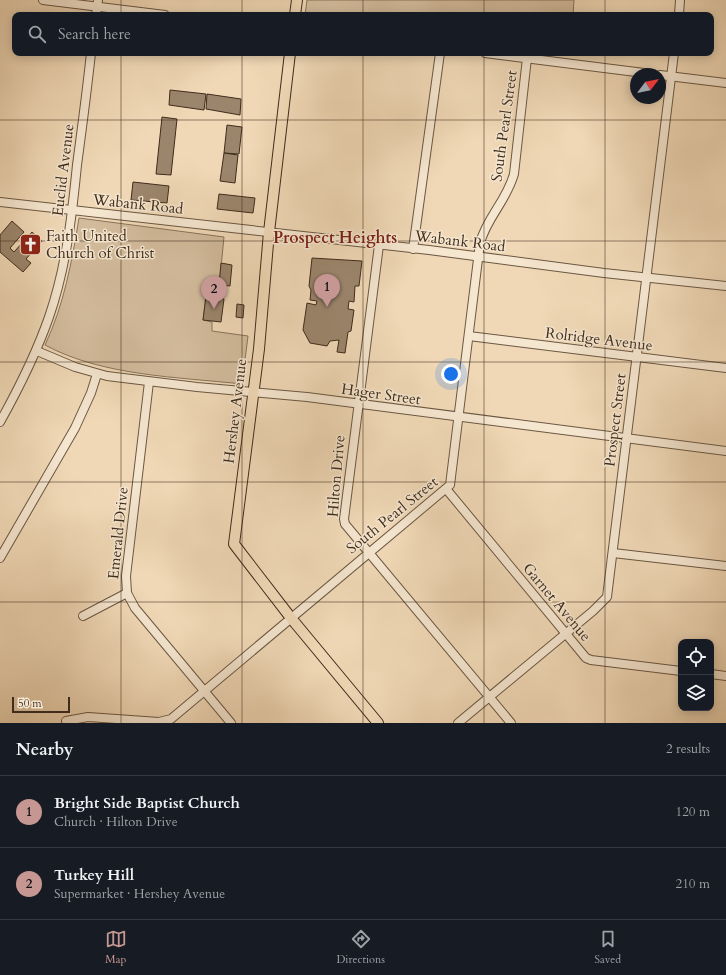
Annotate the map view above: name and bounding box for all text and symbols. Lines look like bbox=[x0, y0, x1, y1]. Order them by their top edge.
search box bbox=[12, 12, 714, 56]
icon: search bbox=[26, 23, 48, 45]
text: Search here bbox=[58, 24, 131, 44]
north arrow bbox=[630, 68, 666, 104]
street label: South Pearl Street bbox=[486, 69, 522, 183]
street label: Euclid Avenue bbox=[47, 122, 79, 217]
street label: Wabank Road bbox=[91, 189, 184, 219]
street label: Wabank Road bbox=[413, 225, 506, 256]
place label: Faith United Church of Christ bbox=[46, 226, 155, 263]
district label: Prospect Heights bbox=[273, 227, 397, 249]
church icon: Faith United Church of Christ bbox=[17, 232, 43, 258]
pin: 1 bbox=[314, 274, 340, 307]
pin: 2 bbox=[201, 276, 227, 309]
street label: Rolridge Avenue bbox=[544, 323, 654, 356]
street label: Hershey Avenue bbox=[219, 357, 251, 465]
your location bbox=[441, 364, 461, 384]
street label: Prospect Street bbox=[599, 372, 631, 468]
street label: Hager Street bbox=[340, 379, 422, 409]
street label: Hilton Drive bbox=[322, 434, 350, 518]
street label: South Pearl Street bbox=[342, 472, 442, 558]
street label: Emerald Drive bbox=[103, 486, 133, 580]
street label: Garnet Avenue bbox=[518, 559, 596, 646]
map controls bbox=[678, 639, 714, 711]
button: locate bbox=[678, 639, 714, 675]
button: layers bbox=[678, 675, 714, 711]
scale bar bbox=[12, 695, 70, 714]
text: 50 m bbox=[18, 696, 42, 711]
text: Nearby bbox=[16, 738, 73, 761]
text: 2 results bbox=[666, 740, 710, 758]
text: Bright Side Baptist Church bbox=[54, 793, 240, 813]
text: 1 bbox=[26, 803, 32, 821]
text: 120 m bbox=[676, 803, 710, 821]
text: Church · Hilton Drive bbox=[54, 813, 178, 831]
text: Turkey Hill bbox=[54, 865, 134, 885]
text: 2 bbox=[26, 875, 32, 893]
text: 210 m bbox=[676, 875, 710, 893]
text: Supermarket · Hershey Avenue bbox=[54, 885, 225, 903]
tab: Map bbox=[105, 928, 127, 967]
tab: Directions bbox=[336, 928, 385, 967]
tab: Saved bbox=[595, 928, 621, 967]

